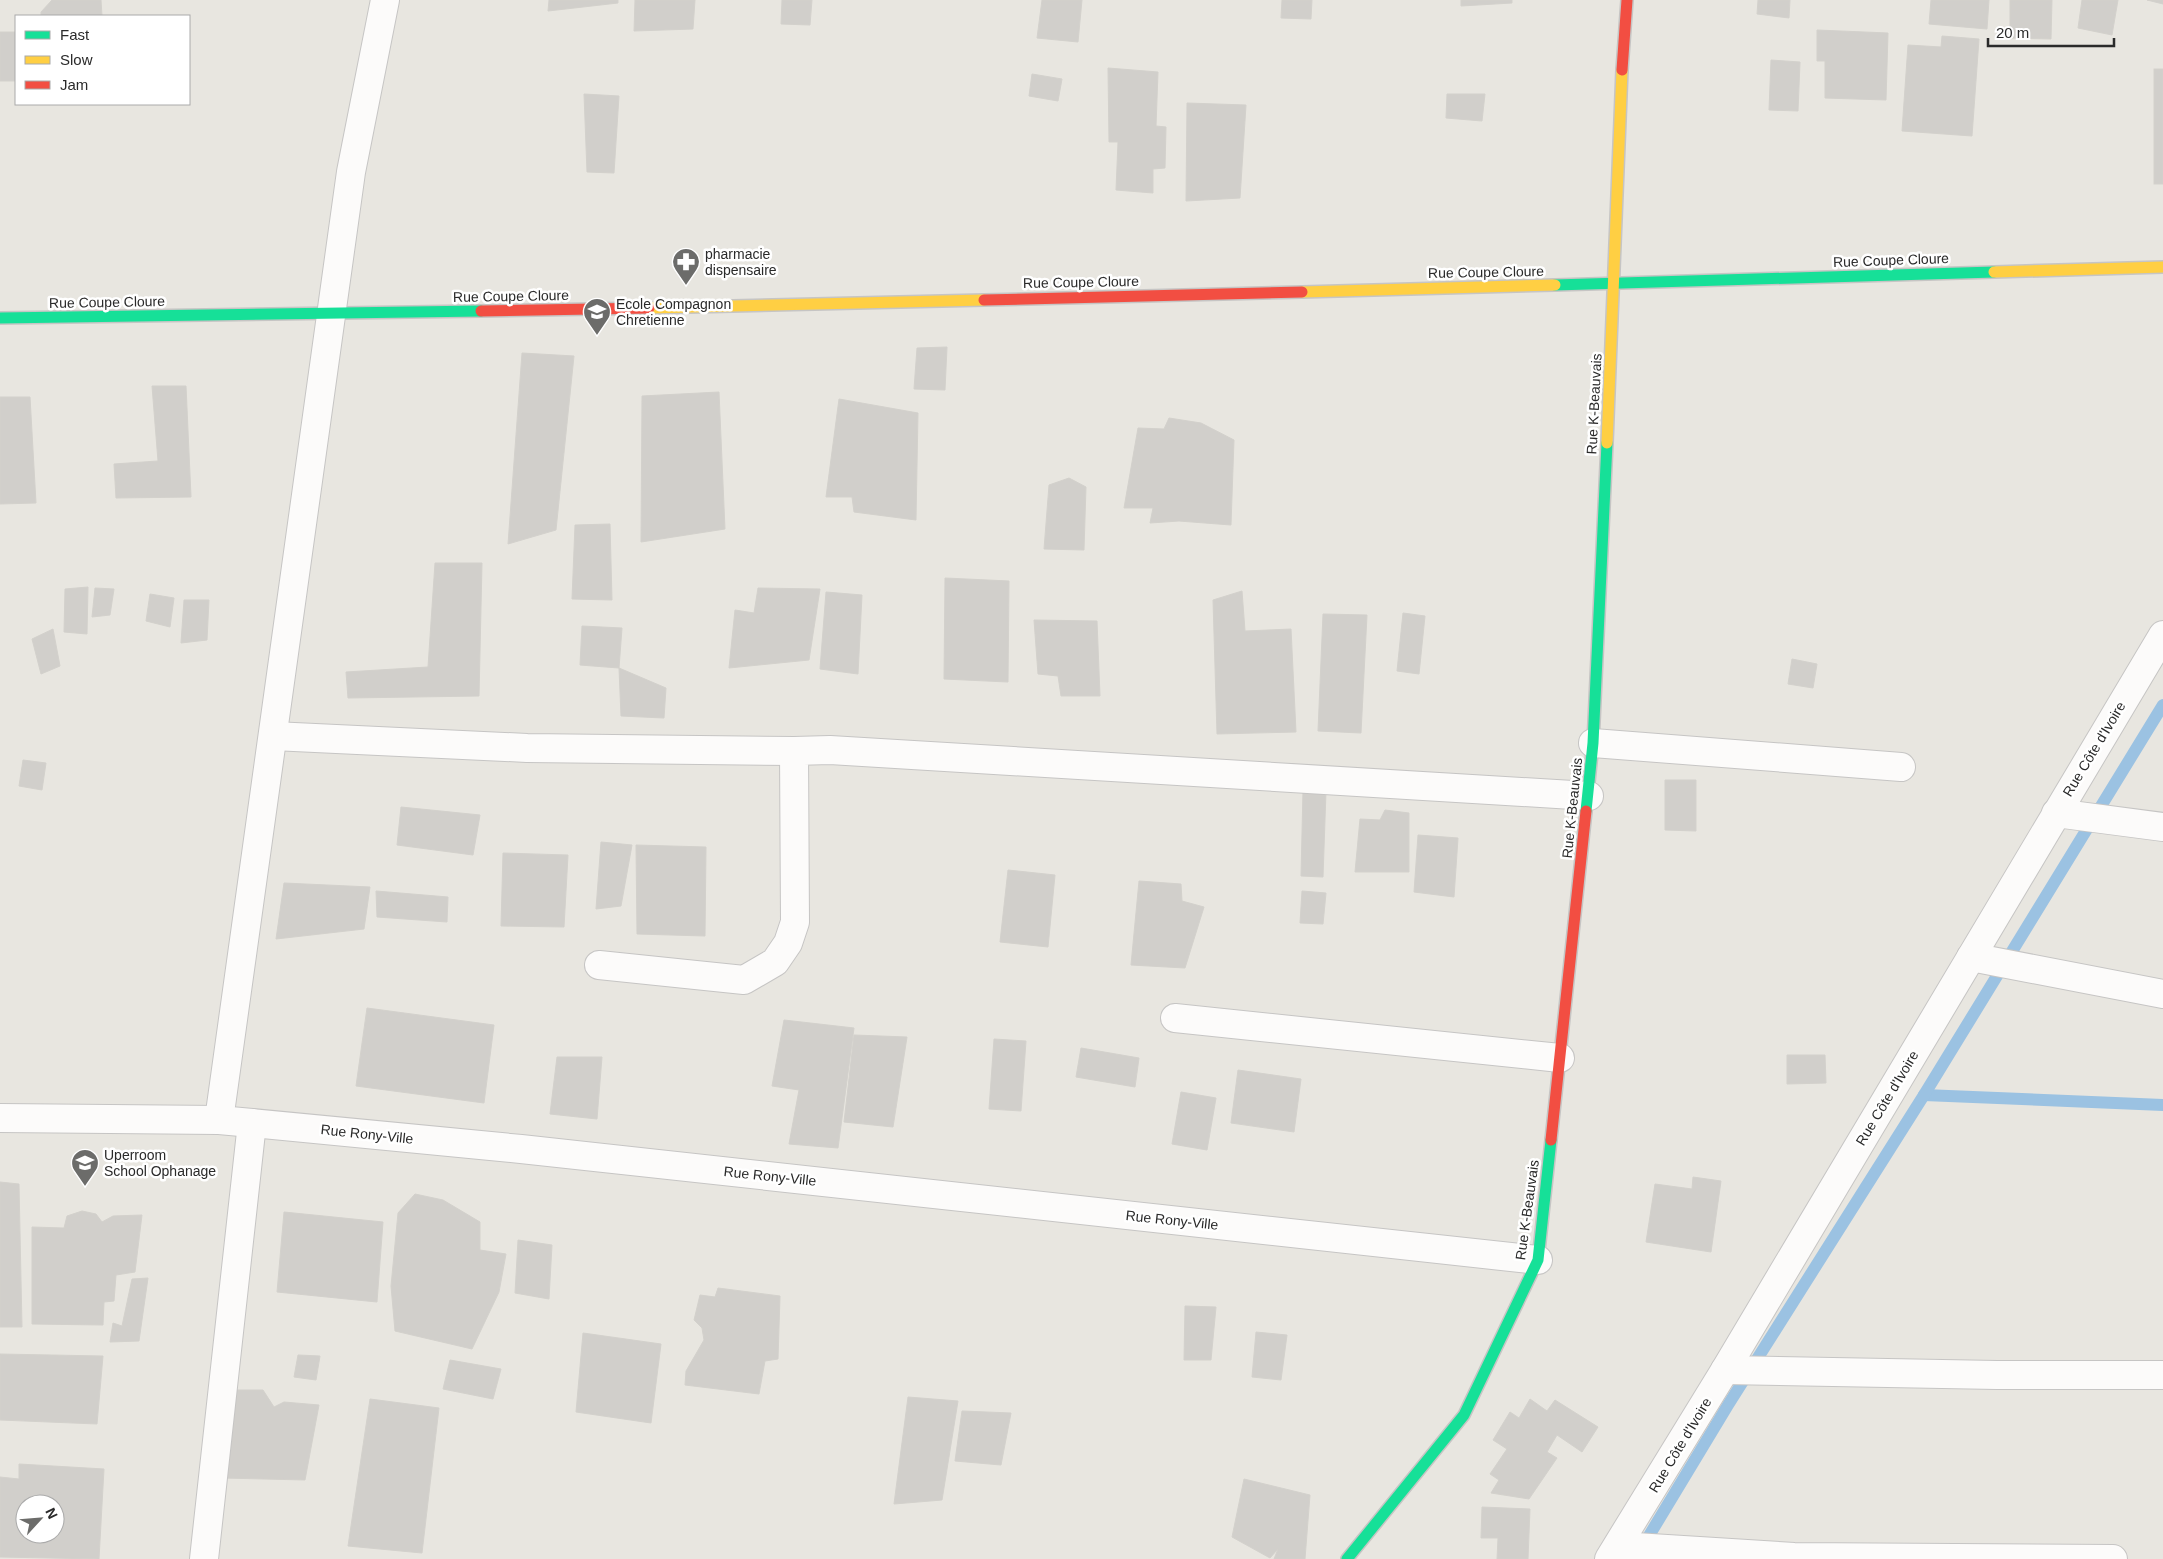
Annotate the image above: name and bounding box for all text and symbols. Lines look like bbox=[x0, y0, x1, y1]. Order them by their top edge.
legend bbox=[15, 15, 190, 105]
scale bar bbox=[1988, 15, 2114, 47]
text: 20 m bbox=[1996, 24, 2029, 41]
text: Fast bbox=[60, 26, 90, 43]
text: Slow bbox=[60, 51, 93, 68]
text: Jam bbox=[60, 76, 88, 93]
place label: pharmacie dispensaire bbox=[705, 246, 777, 278]
pharmacy icon: pharmacie dispensaire bbox=[671, 247, 701, 286]
street label: Rue Coupe Cloure bbox=[1833, 250, 1949, 270]
street label: Rue Coupe Cloure bbox=[1428, 263, 1544, 281]
street label: Rue Coupe Cloure bbox=[1023, 273, 1139, 291]
street label: Rue Coupe Cloure bbox=[453, 287, 569, 305]
street label: Rue Coupe Cloure bbox=[49, 293, 165, 311]
place label: Ecole Compagnon Chretienne bbox=[616, 296, 731, 328]
school or university icon: Ecole Compagnon Chretienne bbox=[582, 297, 612, 336]
street label: Rue K-Beauvais bbox=[1583, 353, 1605, 455]
street label: Rue Côte d'Ivoire bbox=[2059, 699, 2129, 799]
street label: Rue K-Beauvais bbox=[1559, 757, 1585, 859]
street label: Rue Côte d'Ivoire bbox=[1852, 1048, 1922, 1148]
street label: Rue Rony-Ville bbox=[320, 1121, 414, 1147]
place label: Uperroom School Ophanage bbox=[104, 1147, 216, 1179]
school or university icon: Uperroom School Ophanage bbox=[70, 1148, 100, 1187]
street label: Rue K-Beauvais bbox=[1512, 1159, 1542, 1261]
street label: Rue Rony-Ville bbox=[723, 1163, 817, 1189]
street label: Rue Rony-Ville bbox=[1125, 1207, 1219, 1233]
street label: Rue Côte d'Ivoire bbox=[1645, 1395, 1715, 1495]
north arrow bbox=[15, 1494, 65, 1544]
text: N bbox=[42, 1505, 61, 1521]

